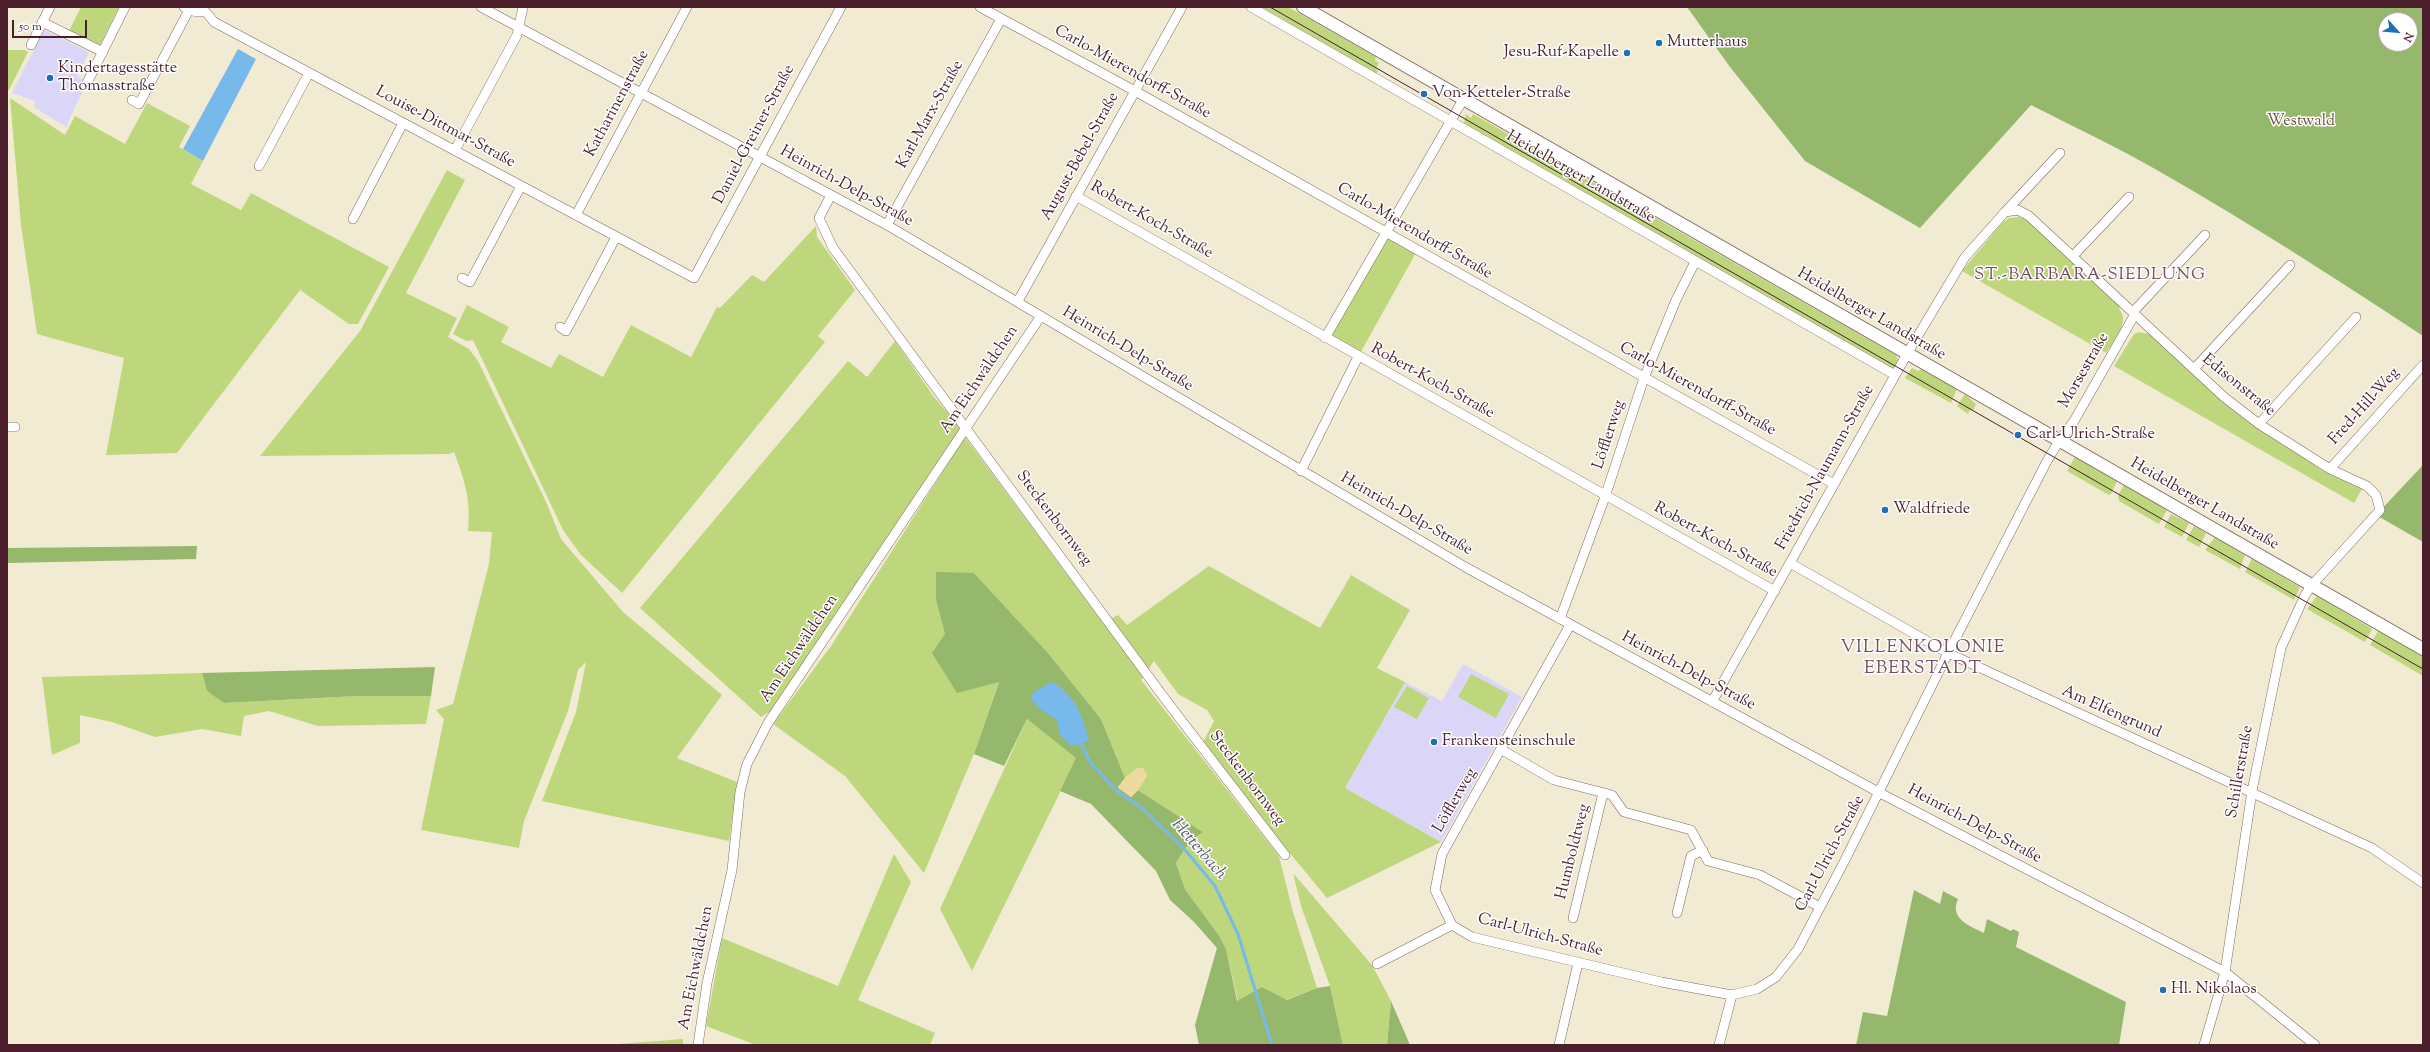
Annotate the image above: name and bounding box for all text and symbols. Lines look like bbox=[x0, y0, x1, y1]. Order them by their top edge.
scale bar bbox=[14, 12, 89, 38]
north arrow bbox=[2378, 12, 2418, 52]
text: 50 m bbox=[19, 18, 42, 36]
street label: Carlo-Mierendorff-Straße bbox=[1050, 22, 1214, 124]
text: N bbox=[2399, 29, 2417, 45]
place label: Mutterhaus bbox=[1667, 33, 1747, 53]
marker: Mutterhaus bbox=[1654, 38, 1664, 48]
place label: Jesu-Ruf-Kapelle bbox=[1504, 43, 1619, 63]
street label: Katharinenstraße bbox=[582, 47, 654, 161]
marker: Jesu-Ruf-Kapelle bbox=[1622, 48, 1632, 58]
street label: Karl-Marx-Straße bbox=[893, 58, 969, 172]
place label: Kindertagesstätte Thomasstraße bbox=[58, 59, 177, 97]
street label: Daniel-Greiner-Straße bbox=[710, 62, 800, 208]
marker: Kindertagesstätte Thomasstraße bbox=[45, 73, 55, 83]
street label: Louise-Dittmar-Straße bbox=[372, 83, 518, 173]
place label: Von-Ketteler-Straße bbox=[1432, 84, 1571, 104]
marker: Von-Ketteler-Straße bbox=[1419, 89, 1429, 99]
street label: August-Bebel-Straße bbox=[1038, 90, 1124, 224]
park label: Westwald bbox=[2267, 112, 2335, 132]
street label: Heidelberger Landstraße bbox=[1502, 128, 1658, 228]
street label: Heinrich-Delp-Straße bbox=[776, 142, 916, 232]
street label: Robert-Koch-Straße bbox=[1086, 178, 1216, 264]
street label: Carlo-Mierendorff-Straße bbox=[1333, 180, 1495, 284]
street label: Heidelberger Landstraße bbox=[1793, 265, 1949, 365]
district label: ST.-BARBARA-SIEDLUNG bbox=[1974, 266, 2206, 286]
street label: Heinrich-Delp-Straße bbox=[1058, 303, 1196, 397]
street label: Am Eichwäldchen bbox=[937, 322, 1023, 438]
street label: Morsestraße bbox=[2056, 330, 2114, 412]
street label: Carlo-Mierendorff-Straße bbox=[1615, 339, 1779, 441]
street label: Robert-Koch-Straße bbox=[1367, 340, 1497, 424]
street label: Edisonstraße bbox=[2197, 351, 2279, 421]
street label: Fred-Hill-Weg bbox=[2325, 364, 2405, 450]
street label: Friedrich-Naumann-Straße bbox=[1773, 382, 1879, 554]
street label: Löfflerweg bbox=[1590, 398, 1630, 472]
place label: Carl-Ulrich-Straße bbox=[2026, 425, 2155, 445]
marker: Carl-Ulrich-Straße bbox=[2013, 430, 2023, 440]
street label: Heidelberger Landstraße bbox=[2126, 455, 2282, 555]
street label: Steckenbornweg bbox=[1011, 468, 1095, 570]
street label: Heinrich-Delp-Straße bbox=[1337, 469, 1475, 561]
street label: Robert-Koch-Straße bbox=[1650, 499, 1780, 583]
place label: Waldfriede bbox=[1893, 500, 1970, 520]
marker: Waldfriede bbox=[1880, 505, 1890, 515]
street label: Am Eichwäldchen bbox=[757, 591, 843, 707]
street label: Heinrich-Delp-Straße bbox=[1618, 629, 1758, 715]
district label: VILLENKOLONIE EBERSTADT bbox=[1840, 638, 2006, 680]
street label: Am Elfengrund bbox=[2058, 682, 2164, 744]
street label: Schillerstraße bbox=[2223, 724, 2259, 820]
street label: Steckenbornweg bbox=[1204, 728, 1288, 830]
place label: Frankensteinschule bbox=[1442, 732, 1576, 752]
marker: Frankensteinschule bbox=[1429, 737, 1439, 747]
street label: Löfflerweg bbox=[1430, 765, 1482, 837]
street label: Heinrich-Delp-Straße bbox=[1904, 782, 2044, 868]
street label: Carl-Ulrich-Straße bbox=[1792, 793, 1870, 915]
street label: Humboldtweg bbox=[1553, 802, 1595, 902]
water label: Hetterbach bbox=[1166, 815, 1230, 885]
street label: Am Eichwäldchen bbox=[676, 904, 718, 1032]
street label: Carl-Ulrich-Straße bbox=[1475, 910, 1605, 962]
place label: Hl. Nikolaos bbox=[2171, 980, 2257, 1000]
marker: Hl. Nikolaos bbox=[2158, 985, 2168, 995]

